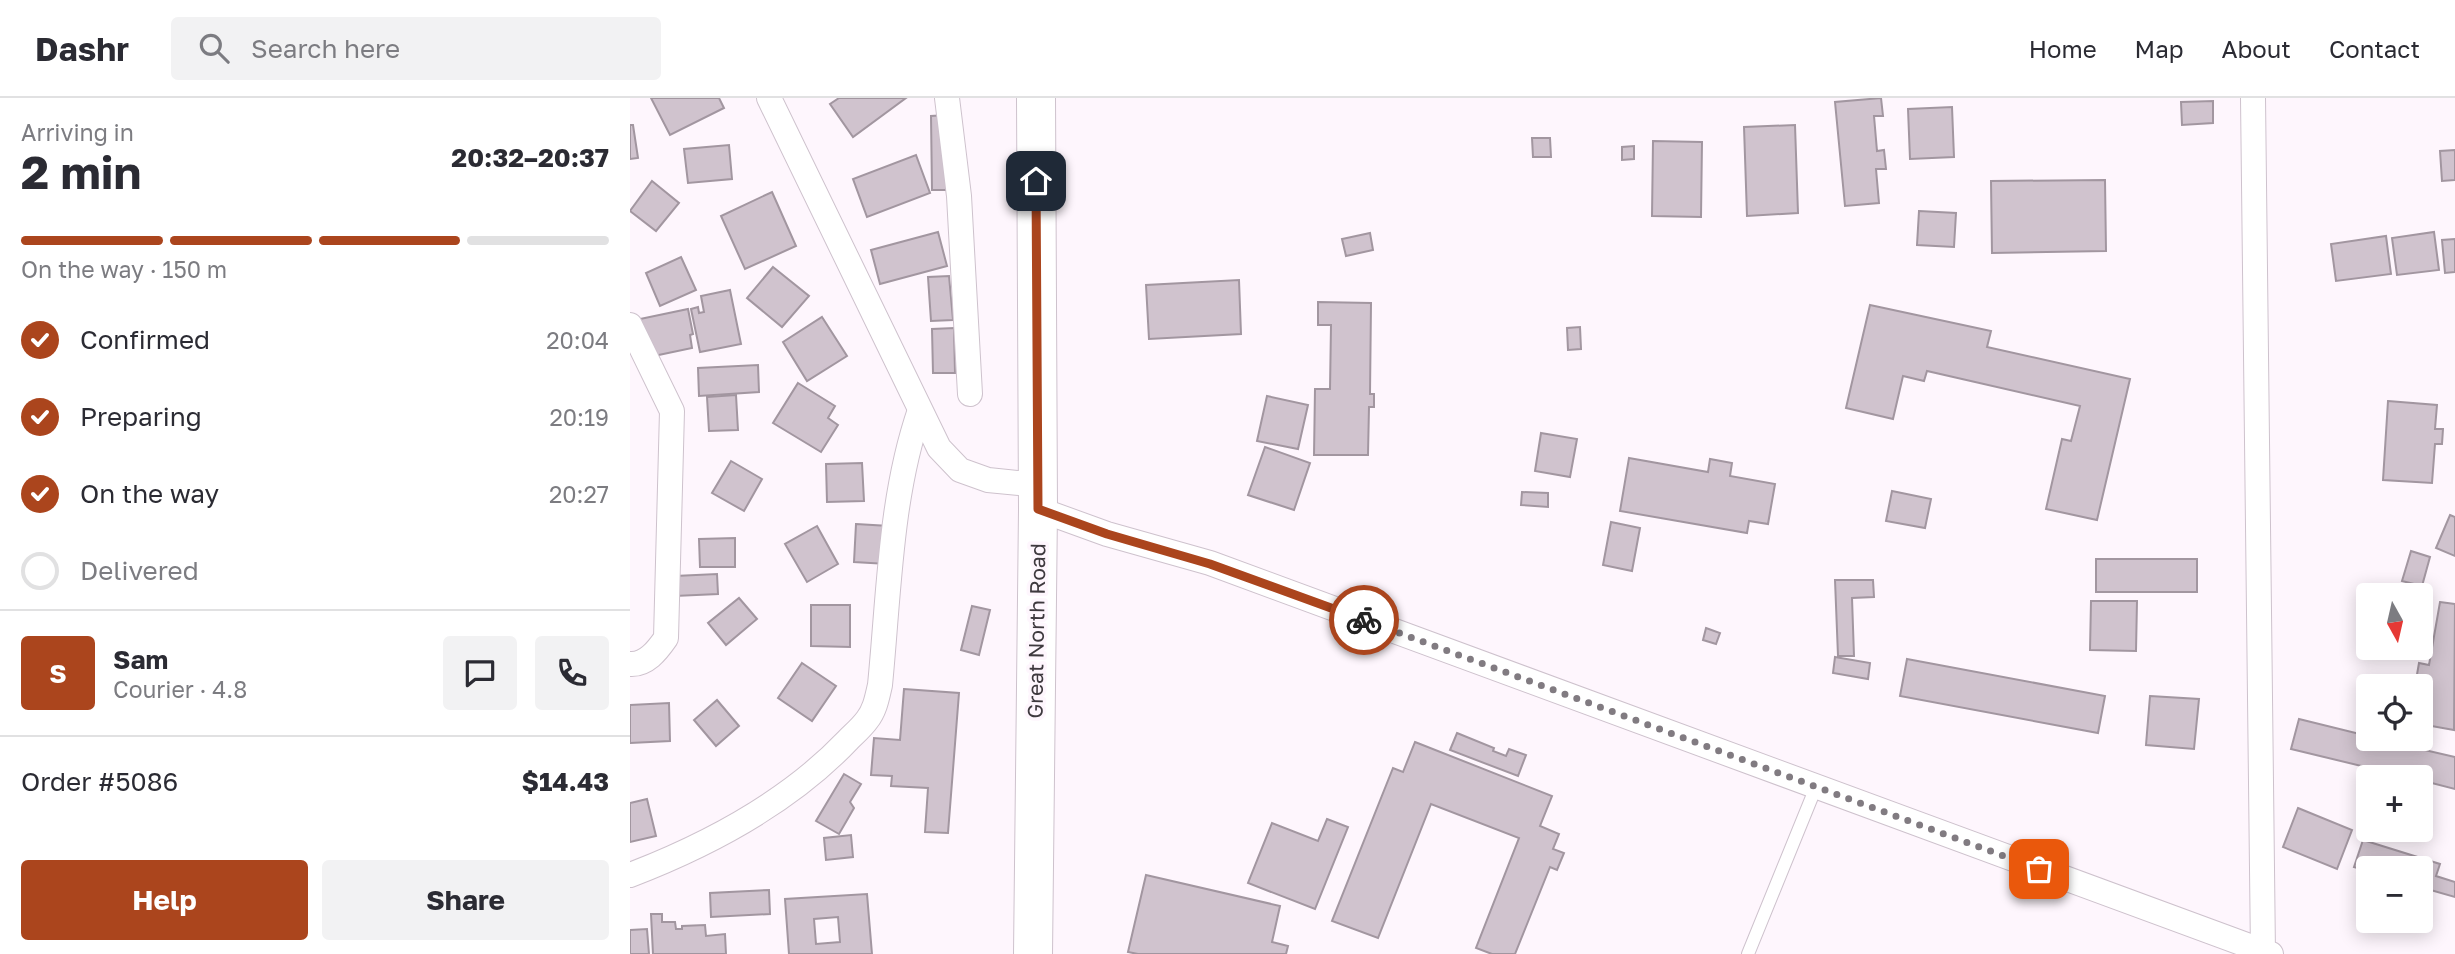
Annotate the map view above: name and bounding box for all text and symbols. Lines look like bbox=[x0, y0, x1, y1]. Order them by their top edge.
search box bbox=[171, 17, 661, 80]
text: Dashr bbox=[35, 29, 129, 68]
icon: search bbox=[195, 29, 233, 67]
text: Search here bbox=[251, 33, 400, 64]
text: Home bbox=[2029, 34, 2097, 63]
text: Map bbox=[2135, 34, 2184, 63]
text: About bbox=[2222, 34, 2291, 63]
text: Contact bbox=[2329, 34, 2420, 63]
text: Arriving in bbox=[21, 118, 134, 146]
text: 20:32–20:37 bbox=[451, 142, 609, 173]
text: 2 min bbox=[21, 144, 141, 199]
pin bbox=[1006, 151, 1066, 211]
icon: home bbox=[1017, 162, 1055, 200]
text: On the way · 150 m bbox=[21, 255, 227, 283]
icon: check bbox=[21, 321, 59, 359]
text: Confirmed bbox=[80, 324, 210, 355]
text: 20:04 bbox=[546, 326, 609, 354]
icon: check bbox=[21, 398, 59, 436]
text: Preparing bbox=[80, 401, 202, 432]
text: 20:19 bbox=[549, 403, 609, 431]
icon: check bbox=[21, 475, 59, 513]
text: On the way bbox=[80, 478, 219, 509]
text: 20:27 bbox=[549, 480, 609, 508]
street label: Great North Road bbox=[1021, 543, 1051, 719]
text: Delivered bbox=[80, 555, 199, 586]
north arrow bbox=[2356, 583, 2432, 660]
map controls bbox=[2356, 583, 2433, 933]
courier bbox=[1329, 585, 1399, 655]
icon: bike bbox=[1345, 601, 1383, 639]
button: chat bbox=[443, 636, 517, 710]
button: phone bbox=[535, 636, 609, 710]
text: Sam bbox=[113, 644, 168, 675]
text: S bbox=[49, 658, 67, 689]
button: locate bbox=[2356, 674, 2433, 751]
text: Courier · 4.8 bbox=[113, 675, 247, 703]
button: + bbox=[2356, 765, 2433, 842]
text: Order #5086 bbox=[21, 766, 178, 797]
text: $14.43 bbox=[522, 766, 609, 797]
pin bbox=[2009, 839, 2069, 899]
icon: bag bbox=[2020, 850, 2058, 888]
button: − bbox=[2356, 856, 2433, 933]
button: Help bbox=[21, 860, 308, 940]
button: Share bbox=[322, 860, 609, 940]

